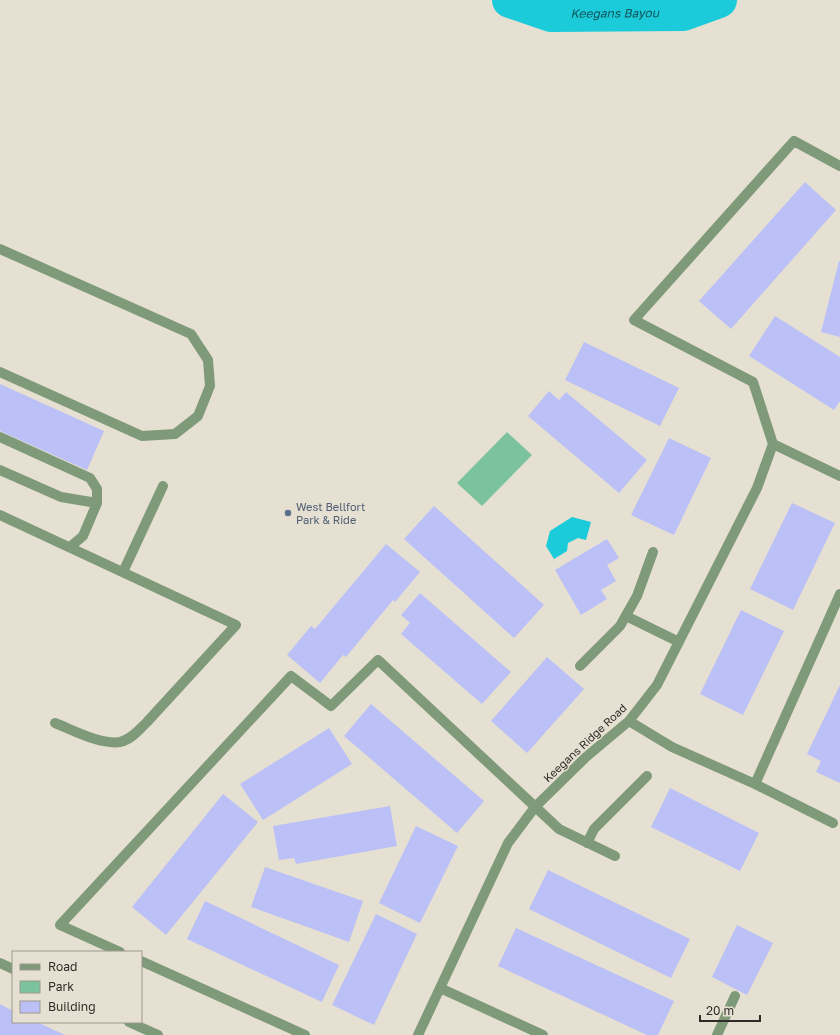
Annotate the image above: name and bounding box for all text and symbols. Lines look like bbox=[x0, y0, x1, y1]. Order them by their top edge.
water label: Keegans Bayou bbox=[570, 5, 660, 21]
place label: West Bellfort Park & Ride bbox=[296, 500, 365, 526]
marker: West Bellfort Park & Ride bbox=[283, 508, 293, 518]
street label: Keegans Ridge Road bbox=[541, 701, 629, 784]
legend bbox=[12, 951, 142, 1023]
text: Road bbox=[48, 959, 77, 974]
text: Park bbox=[48, 979, 74, 994]
scale bar bbox=[700, 997, 760, 1023]
text: Building bbox=[48, 999, 96, 1014]
text: 20 m bbox=[706, 1003, 734, 1018]

